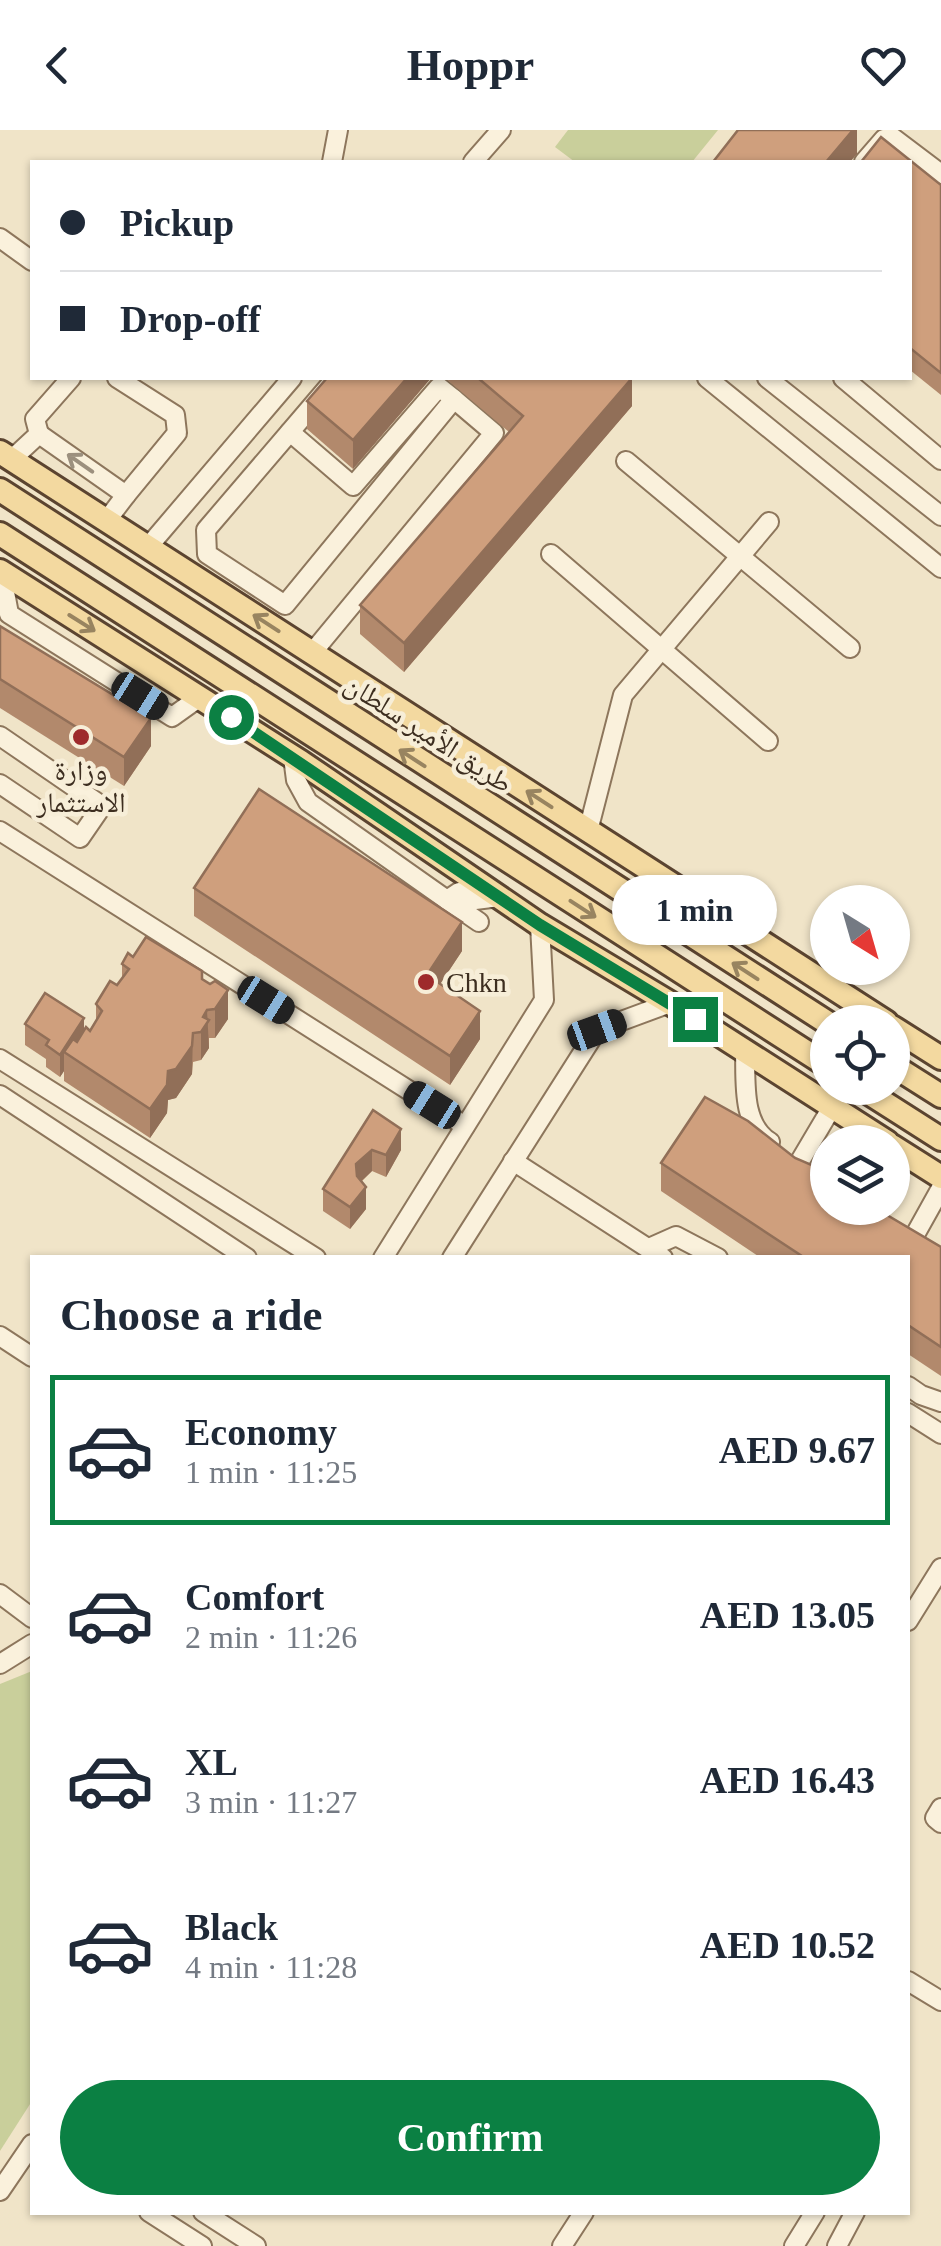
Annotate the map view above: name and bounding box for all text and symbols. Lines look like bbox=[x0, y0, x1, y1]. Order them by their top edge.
icon: back bbox=[30, 38, 85, 93]
icon: heart bbox=[856, 38, 911, 93]
text: Hoppr bbox=[407, 40, 534, 90]
text: Pickup bbox=[120, 202, 234, 244]
text: Drop-off bbox=[120, 298, 261, 340]
one-way arrow bbox=[67, 453, 95, 474]
one-way arrow bbox=[68, 613, 96, 633]
one-way arrow bbox=[252, 613, 281, 634]
car bbox=[107, 667, 173, 725]
street label: طريق الأمير سلطان bbox=[338, 668, 518, 801]
route start bbox=[209, 695, 254, 740]
marker: وزارة الاستثمار bbox=[70, 726, 92, 748]
one-way arrow bbox=[399, 747, 427, 768]
place label: وزارة الاستثمار bbox=[35, 755, 126, 818]
one-way arrow bbox=[525, 789, 554, 810]
callout: 1 min bbox=[612, 874, 778, 944]
north arrow bbox=[810, 885, 910, 985]
map controls bbox=[810, 885, 910, 1225]
text: 1 min bbox=[656, 892, 733, 928]
one-way arrow bbox=[568, 898, 596, 919]
one-way arrow bbox=[732, 960, 760, 981]
place label: Chkn bbox=[446, 967, 507, 998]
car bbox=[233, 971, 299, 1029]
marker: Chkn bbox=[415, 971, 437, 993]
route end bbox=[673, 997, 718, 1042]
button: locate bbox=[810, 1005, 910, 1105]
car bbox=[564, 1006, 630, 1054]
car bbox=[399, 1076, 465, 1134]
button: layers bbox=[810, 1125, 910, 1225]
text: Choose a ride bbox=[60, 1290, 323, 1340]
icon: car bbox=[65, 1405, 155, 1495]
text: Economy bbox=[185, 1411, 337, 1453]
text: AED 9.67 bbox=[719, 1429, 875, 1471]
text: 1 min · 11:25 bbox=[185, 1454, 357, 1490]
icon: car bbox=[65, 1570, 155, 1660]
text: Comfort bbox=[185, 1576, 324, 1618]
text: AED 13.05 bbox=[700, 1594, 875, 1636]
text: 2 min · 11:26 bbox=[185, 1619, 357, 1655]
icon: car bbox=[65, 1735, 155, 1825]
text: XL bbox=[185, 1741, 238, 1783]
text: AED 16.43 bbox=[700, 1759, 875, 1801]
text: 3 min · 11:27 bbox=[185, 1784, 357, 1820]
icon: car bbox=[65, 1900, 155, 1990]
text: Black bbox=[185, 1906, 278, 1948]
text: AED 10.52 bbox=[700, 1924, 875, 1966]
text: 4 min · 11:28 bbox=[185, 1949, 357, 1985]
button: Confirm bbox=[60, 2080, 880, 2195]

